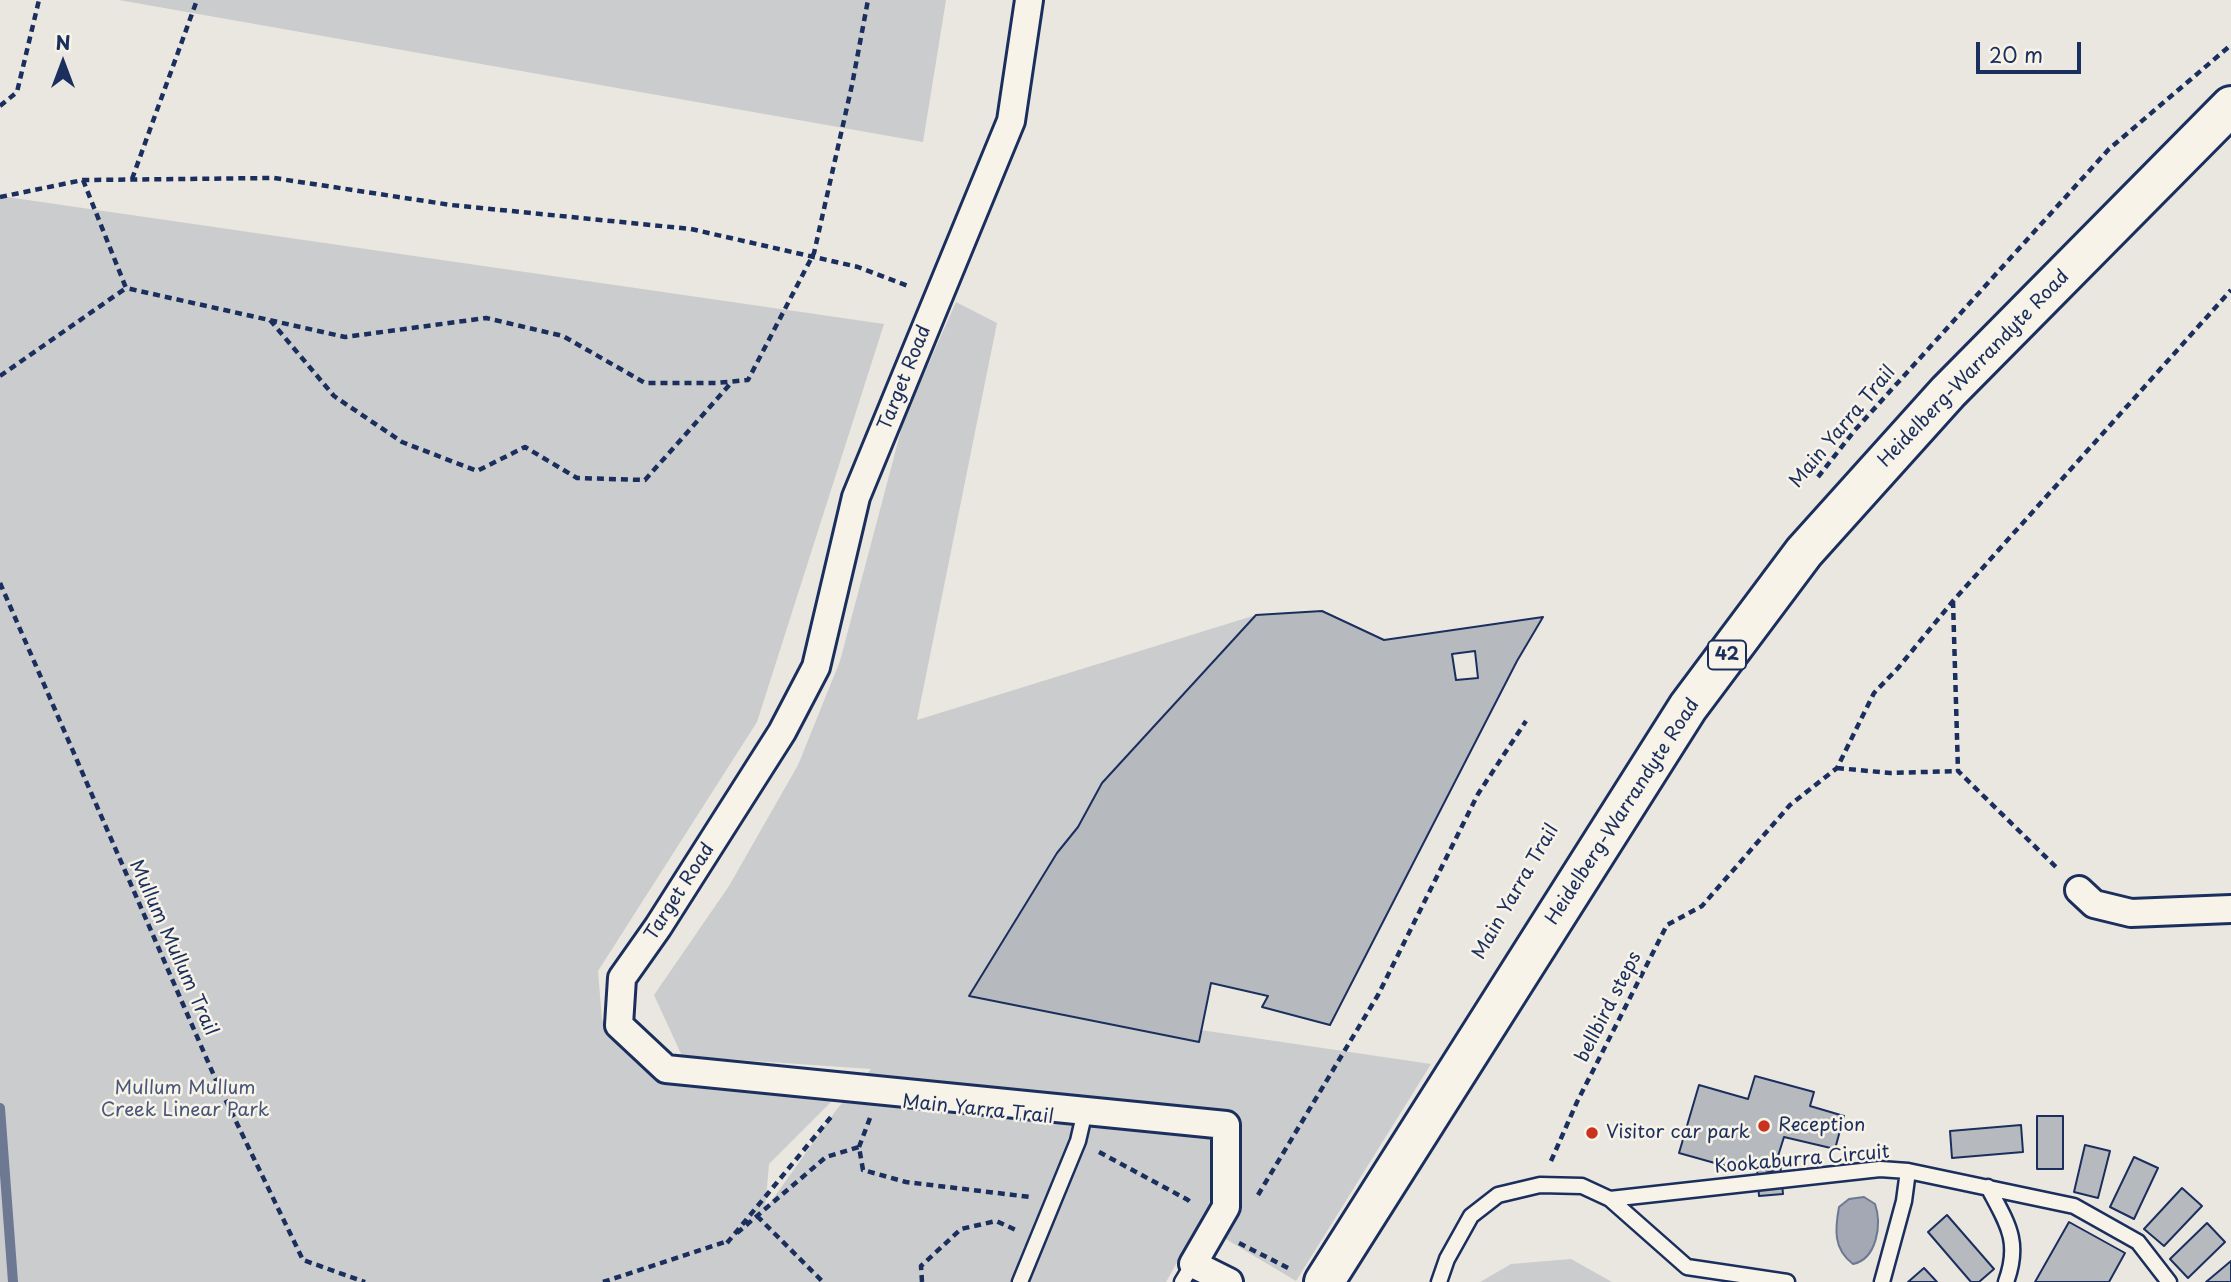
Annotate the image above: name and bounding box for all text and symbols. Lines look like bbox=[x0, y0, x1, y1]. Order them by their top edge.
north arrow bbox=[28, 28, 98, 98]
text: N bbox=[55, 28, 71, 56]
scale bar bbox=[1979, 28, 2084, 72]
text: 20 m bbox=[1989, 38, 2043, 70]
street label: Heidelberg-Warrandyte Road bbox=[1874, 266, 2074, 472]
street label: Target Road bbox=[874, 322, 936, 434]
street label: Main Yarra Trail bbox=[1785, 361, 1901, 493]
road number: 42 bbox=[1708, 640, 1746, 670]
street label: Heidelberg-Warrandyte Road bbox=[1541, 695, 1705, 929]
street label: Main Yarra Trail bbox=[1468, 820, 1564, 964]
street label: Target Road bbox=[640, 839, 720, 945]
street label: Mullum Mullum Trail bbox=[124, 857, 222, 1039]
street label: bellbird steps bbox=[1571, 948, 1647, 1066]
park label: Mullum Mullum Creek Linear Park bbox=[101, 1078, 269, 1122]
street label: Main Yarra Trail bbox=[901, 1091, 1055, 1129]
place label: Reception bbox=[1778, 1115, 1865, 1137]
marker: Reception bbox=[1756, 1118, 1772, 1134]
place label: Visitor car park bbox=[1606, 1122, 1750, 1144]
marker: Visitor car park bbox=[1584, 1125, 1600, 1141]
street label: Kookaburra Circuit bbox=[1714, 1141, 1890, 1179]

